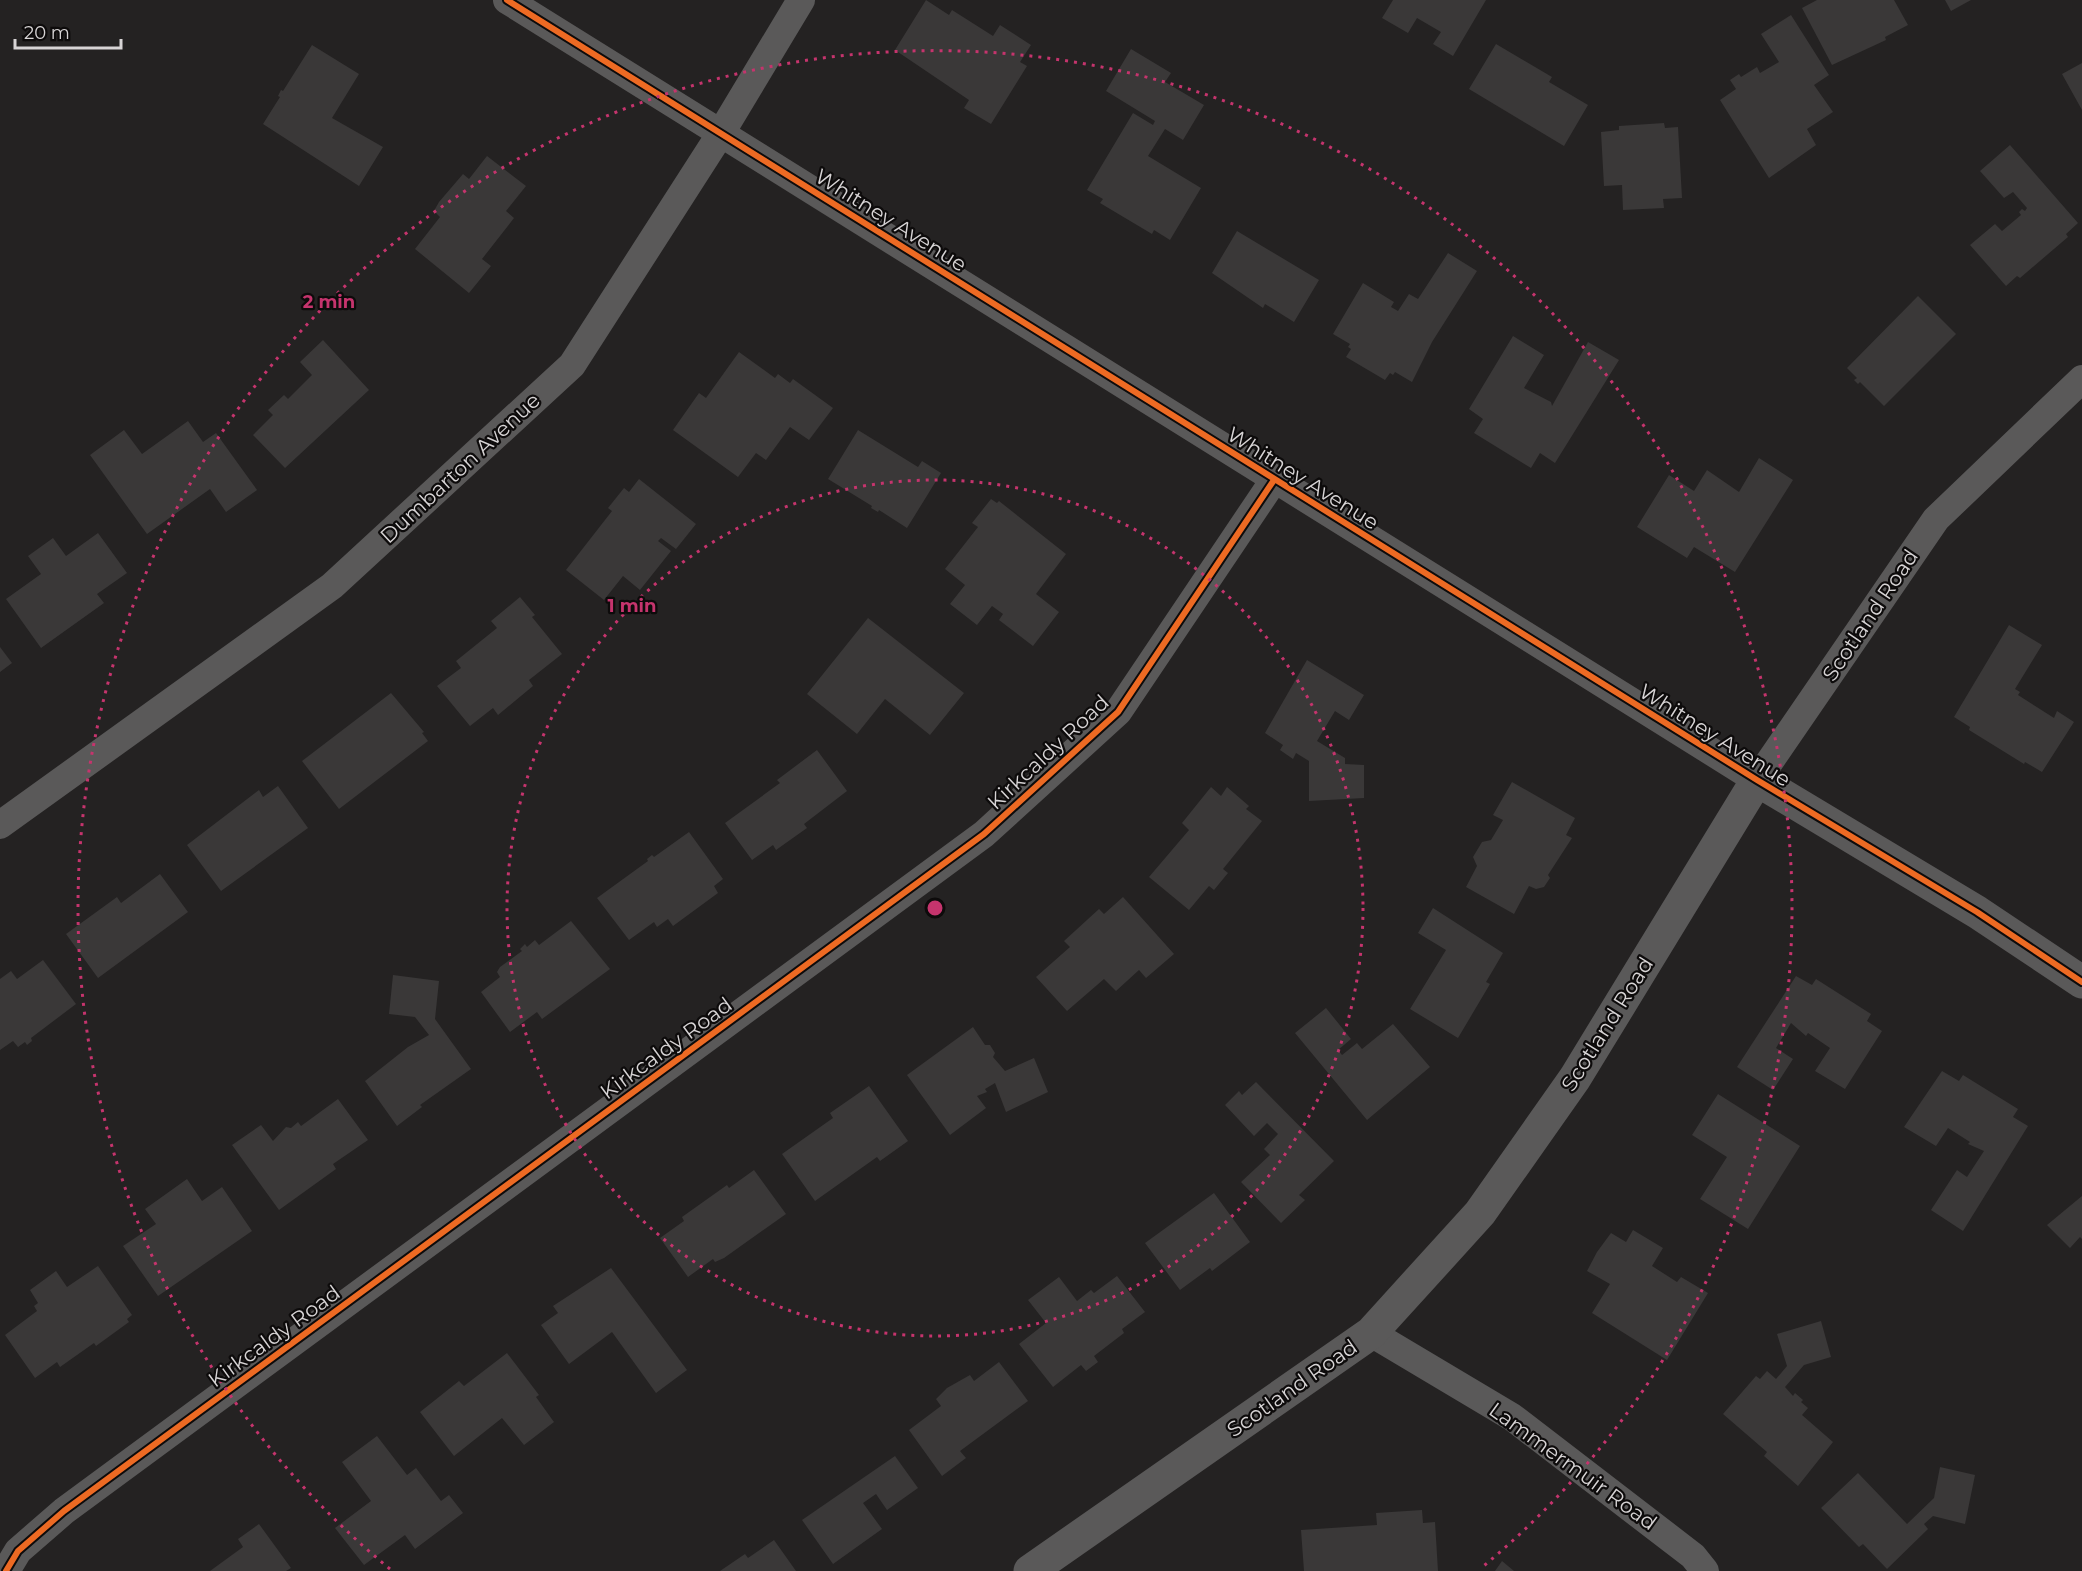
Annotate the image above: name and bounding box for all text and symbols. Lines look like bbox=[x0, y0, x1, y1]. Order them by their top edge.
scale bar bbox=[15, 12, 122, 50]
text: 20 m bbox=[24, 22, 70, 44]
street label: Whitney Avenue bbox=[811, 163, 971, 277]
text: 2 min bbox=[303, 291, 355, 313]
street label: Dumbarton Avenue bbox=[375, 387, 545, 549]
street label: Whitney Avenue bbox=[1223, 421, 1383, 535]
street label: Scotland Road bbox=[1817, 545, 1923, 685]
text: 1 min bbox=[608, 595, 656, 617]
street label: Whitney Avenue bbox=[1635, 678, 1795, 792]
street label: Kirkcaldy Road bbox=[982, 689, 1114, 815]
centre of rings bbox=[925, 898, 945, 918]
street label: Scotland Road bbox=[1556, 952, 1658, 1096]
street label: Kirkcaldy Road bbox=[595, 992, 737, 1104]
street label: Kirkcaldy Road bbox=[203, 1280, 345, 1392]
street label: Scotland Road bbox=[1222, 1334, 1362, 1442]
street label: Lammermuir Road bbox=[1484, 1397, 1662, 1535]

